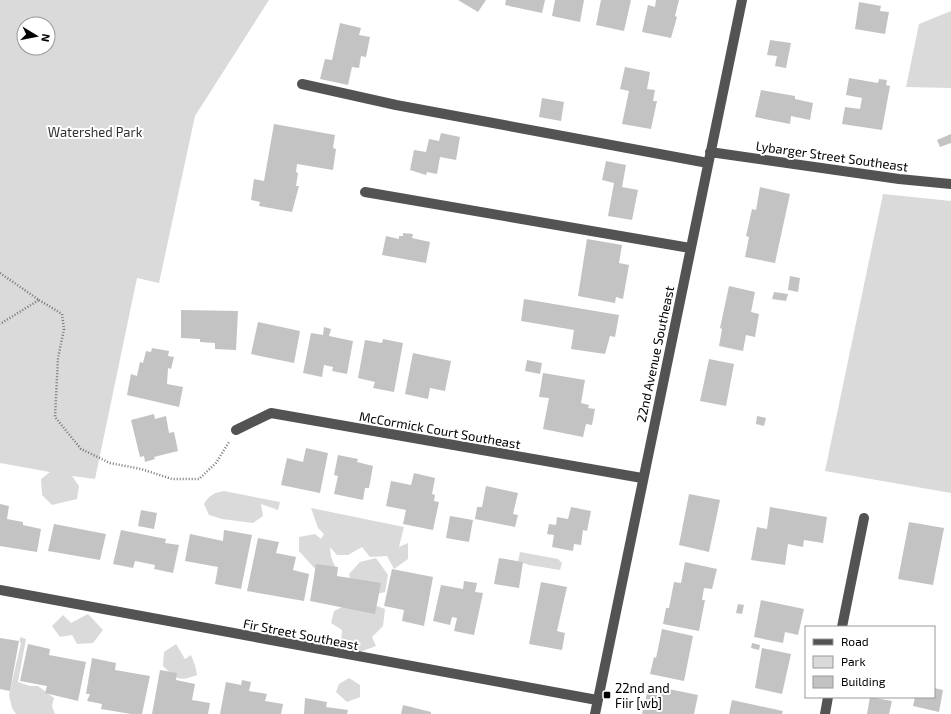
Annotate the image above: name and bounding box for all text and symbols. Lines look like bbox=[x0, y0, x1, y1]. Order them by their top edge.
north arrow bbox=[16, 16, 56, 56]
text: N bbox=[39, 33, 53, 43]
park label: Watershed Park bbox=[48, 124, 143, 140]
street label: Lybarger Street Southeast bbox=[755, 137, 909, 175]
street label: 22nd Avenue Southeast bbox=[633, 284, 677, 424]
street label: McCormick Court Southeast bbox=[358, 408, 522, 452]
street label: Fir Street Southeast bbox=[242, 615, 360, 653]
legend bbox=[805, 626, 935, 698]
text: Road bbox=[841, 634, 869, 648]
text: Park bbox=[841, 654, 866, 668]
text: Building bbox=[841, 674, 886, 688]
place label: 22nd and Fiir [wb] bbox=[615, 680, 670, 711]
marker: 22nd and Fiir [wb] bbox=[602, 690, 612, 700]

